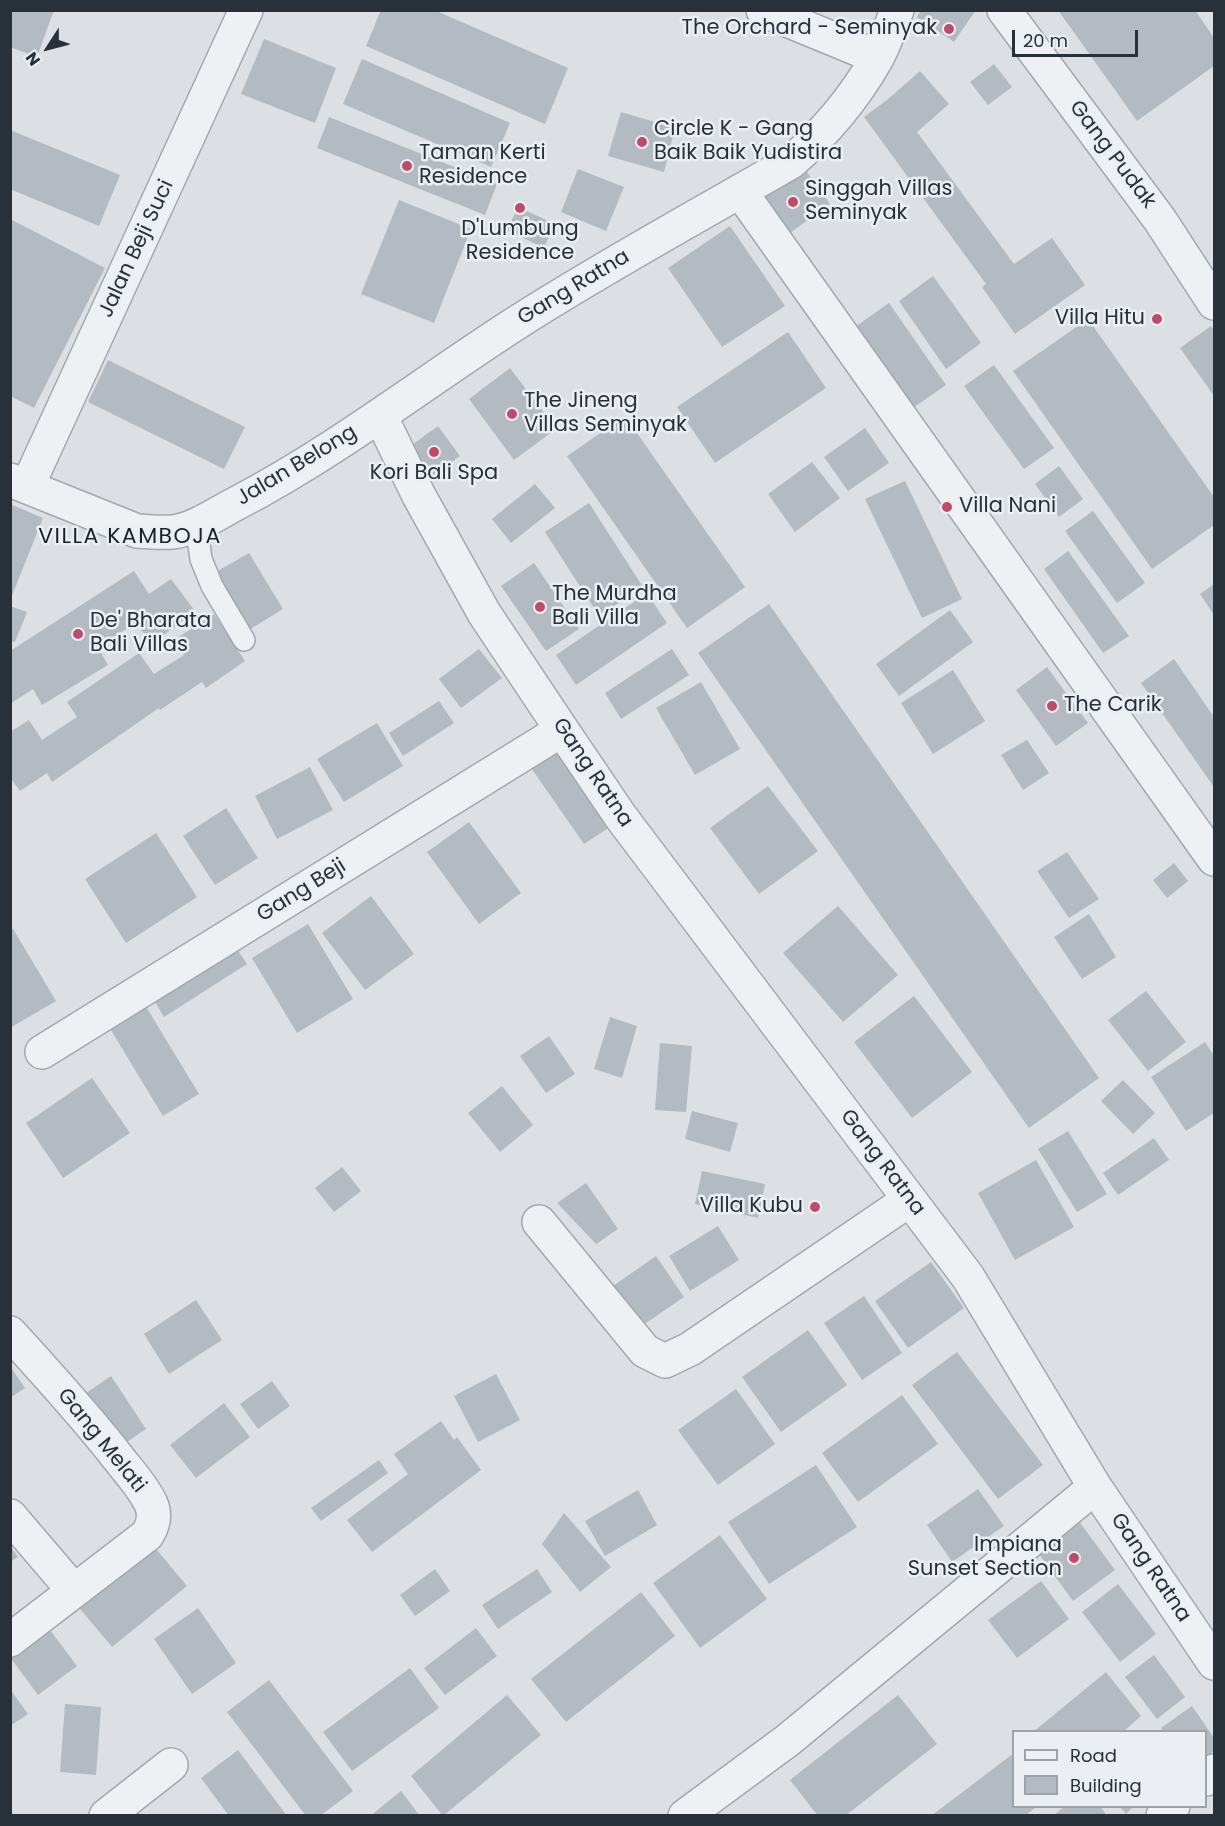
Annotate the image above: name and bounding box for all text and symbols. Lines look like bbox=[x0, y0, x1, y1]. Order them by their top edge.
place label: The Orchard - Seminyak bbox=[682, 16, 937, 42]
north arrow bbox=[18, 18, 78, 78]
scale bar bbox=[1015, 18, 1141, 56]
marker: The Orchard - Seminyak bbox=[942, 22, 956, 36]
text: 20 m bbox=[1023, 28, 1068, 53]
text: N bbox=[20, 47, 46, 71]
street label: Gang Pudak bbox=[1063, 96, 1161, 214]
place label: Circle K - Gang Baik Baik Yudistira bbox=[654, 117, 842, 167]
marker: Circle K - Gang Baik Baik Yudistira bbox=[635, 135, 649, 149]
place label: Taman Kerti Residence bbox=[419, 141, 546, 191]
marker: Taman Kerti Residence bbox=[400, 159, 414, 173]
street label: Jalan Beji Suci bbox=[94, 176, 180, 322]
place label: Singgah Villas Seminyak bbox=[805, 177, 952, 227]
marker: Singgah Villas Seminyak bbox=[786, 195, 800, 209]
marker: D'Lumbung Residence bbox=[513, 201, 527, 215]
place label: D'Lumbung Residence bbox=[461, 217, 579, 267]
street label: Gang Ratna bbox=[514, 245, 634, 331]
place label: Villa Hitu bbox=[1055, 306, 1145, 332]
marker: Villa Hitu bbox=[1150, 312, 1164, 326]
place label: The Jineng Villas Seminyak bbox=[524, 389, 687, 439]
marker: The Jineng Villas Seminyak bbox=[505, 407, 519, 421]
street label: Jalan Belong bbox=[232, 420, 362, 512]
marker: Kori Bali Spa bbox=[427, 445, 441, 459]
place label: Kori Bali Spa bbox=[370, 461, 498, 487]
place label: Villa Nani bbox=[959, 494, 1056, 520]
marker: Villa Nani bbox=[940, 500, 954, 514]
district label: VILLA KAMBOJA bbox=[38, 524, 222, 550]
place label: The Murdha Bali Villa bbox=[552, 582, 677, 632]
marker: The Murdha Bali Villa bbox=[533, 600, 547, 614]
place label: De' Bharata Bali Villas bbox=[90, 609, 211, 659]
marker: De' Bharata Bali Villas bbox=[71, 627, 85, 641]
place label: The Carik bbox=[1064, 693, 1162, 719]
marker: The Carik bbox=[1045, 699, 1059, 713]
street label: Gang Ratna bbox=[546, 714, 638, 832]
street label: Gang Beji bbox=[253, 854, 351, 928]
street label: Gang Ratna bbox=[834, 1105, 930, 1221]
place label: Villa Kubu bbox=[700, 1194, 803, 1220]
marker: Villa Kubu bbox=[808, 1200, 822, 1214]
street label: Gang Melati bbox=[51, 1384, 151, 1498]
street label: Gang Ratna bbox=[1104, 1509, 1196, 1627]
place label: Impiana Sunset Section bbox=[908, 1533, 1062, 1583]
marker: Impiana Sunset Section bbox=[1067, 1551, 1081, 1565]
legend bbox=[1012, 1730, 1207, 1808]
text: Road bbox=[1070, 1743, 1117, 1768]
text: Building bbox=[1070, 1773, 1142, 1798]

